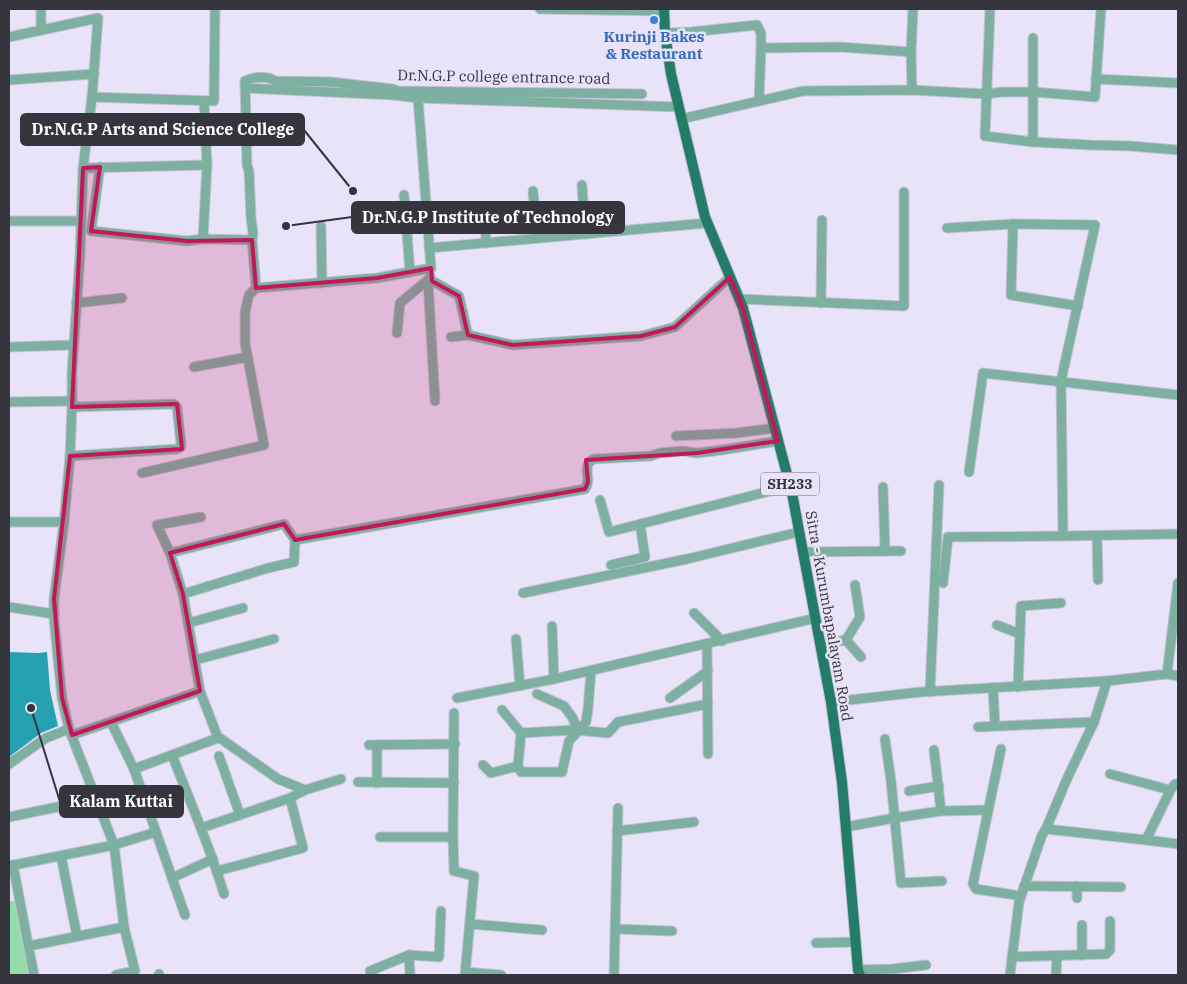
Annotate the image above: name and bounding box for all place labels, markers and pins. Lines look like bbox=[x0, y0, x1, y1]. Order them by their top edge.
marker: Kurinji Bakes & Restaurant bbox=[648, 14, 660, 26]
place label: Kurinji Bakes & Restaurant bbox=[604, 27, 704, 63]
callout: Dr.N.G.P Arts and Science College bbox=[21, 114, 304, 145]
callout: Dr.N.G.P Institute of Technology bbox=[352, 202, 624, 233]
callout: Kalam Kuttai bbox=[60, 786, 183, 817]

